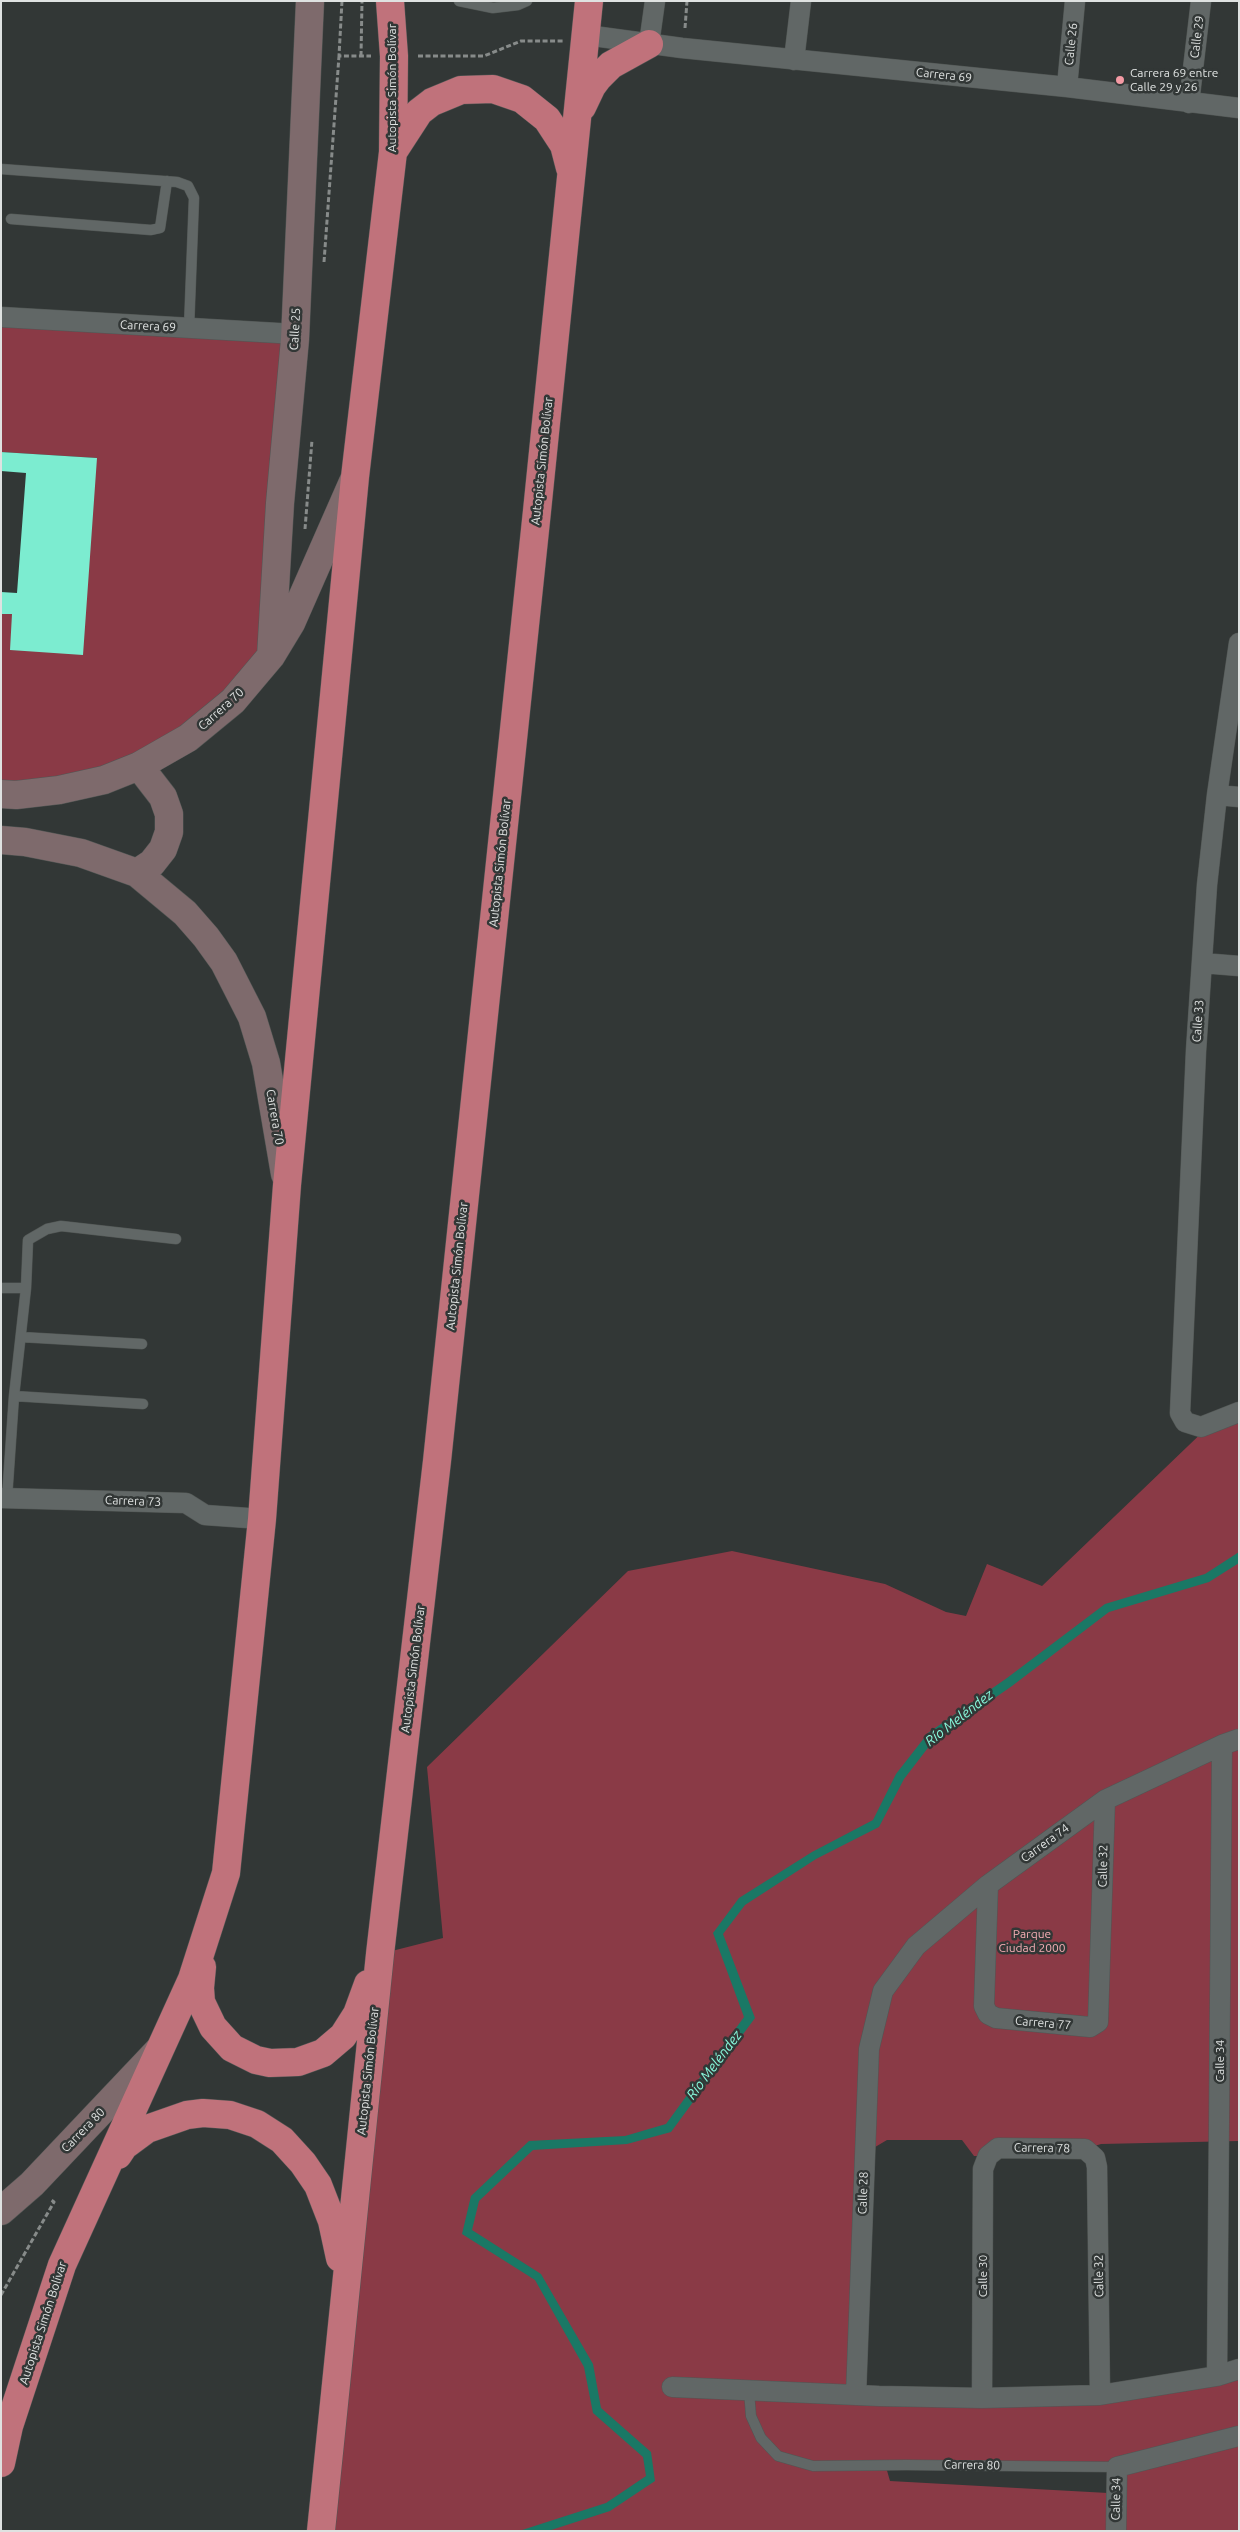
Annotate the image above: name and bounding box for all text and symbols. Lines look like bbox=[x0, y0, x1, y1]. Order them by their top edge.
street label: Calle 29 bbox=[1187, 15, 1207, 59]
street label: Calle 26 bbox=[1062, 22, 1080, 66]
street label: Autopista Simón Bolívar bbox=[385, 24, 399, 152]
street label: Carrera 69 bbox=[915, 65, 973, 85]
place label: Carrera 69 entre Calle 29 y 26 bbox=[1130, 66, 1218, 94]
marker: Carrera 69 entre Calle 29 y 26 bbox=[1114, 74, 1126, 86]
street label: Calle 25 bbox=[287, 307, 303, 351]
street label: Carrera 69 bbox=[120, 317, 176, 335]
street label: Autopista Simón Bolívar bbox=[528, 396, 556, 526]
street label: Carrera 70 bbox=[195, 685, 247, 733]
street label: Autopista Simón Bolívar bbox=[486, 798, 514, 928]
street label: Calle 33 bbox=[1189, 999, 1207, 1043]
street label: Carrera 70 bbox=[263, 1088, 287, 1146]
street label: Autopista Simón Bolívar bbox=[443, 1201, 471, 1331]
street label: Carrera 73 bbox=[105, 1493, 161, 1509]
street label: Autopista Simón Bolívar bbox=[398, 1604, 428, 1734]
water label: Río Meléndez bbox=[922, 1686, 996, 1750]
street label: Carrera 74 bbox=[1018, 1821, 1072, 1865]
street label: Calle 32 bbox=[1095, 1845, 1111, 1887]
park label: Parque Ciudad 2000 bbox=[998, 1927, 1066, 1955]
street label: Autopista Simón Bolívar bbox=[354, 2006, 382, 2136]
street label: Carrera 77 bbox=[1014, 2013, 1072, 2033]
water label: Río Meléndez bbox=[683, 2027, 745, 2103]
street label: Calle 34 bbox=[1213, 2040, 1227, 2082]
street label: Carrera 80 bbox=[58, 2105, 108, 2155]
street label: Carrera 78 bbox=[1014, 2140, 1070, 2156]
street label: Calle 28 bbox=[855, 2171, 871, 2215]
street label: Calle 30 bbox=[976, 2255, 990, 2297]
street label: Calle 32 bbox=[1091, 2255, 1107, 2297]
street label: Autopista Simón Bolívar bbox=[16, 2260, 70, 2386]
street label: Carrera 80 bbox=[944, 2457, 1000, 2473]
street label: Calle 34 bbox=[1108, 2478, 1124, 2520]

